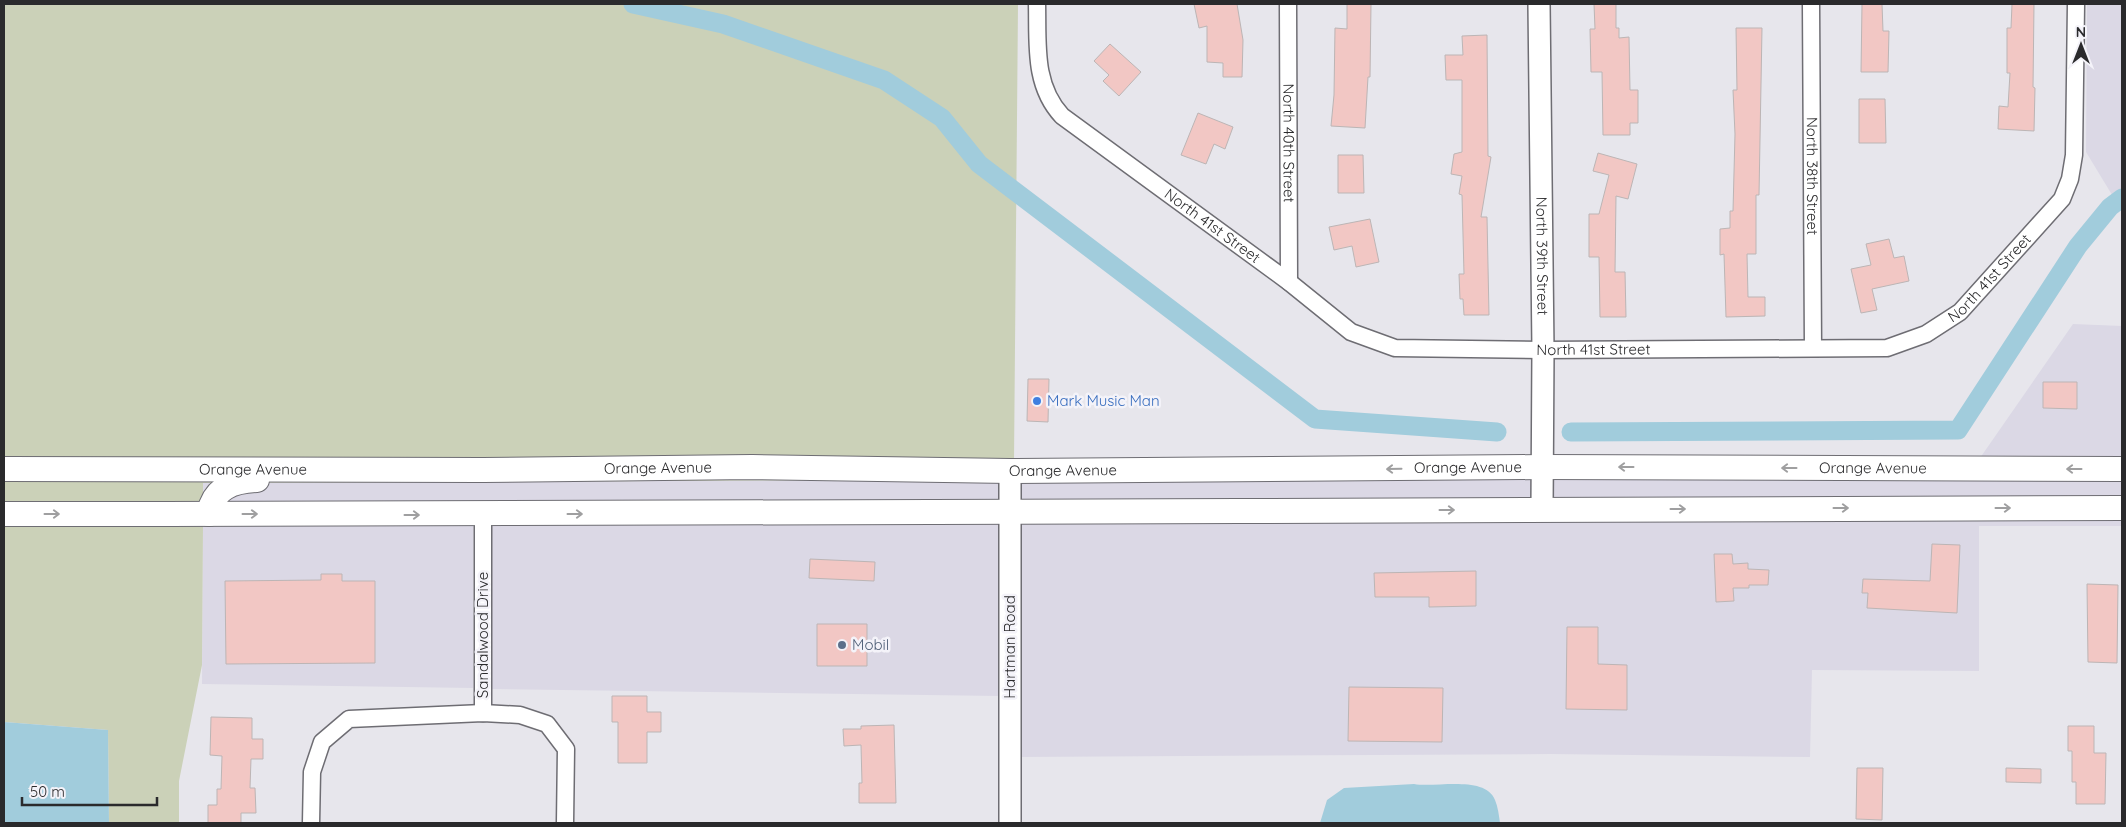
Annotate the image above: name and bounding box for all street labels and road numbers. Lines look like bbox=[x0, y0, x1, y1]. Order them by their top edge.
street label: North 40th Street bbox=[1279, 83, 1299, 203]
street label: North 38th Street bbox=[1803, 117, 1822, 235]
street label: North 41st Street bbox=[1161, 184, 1264, 267]
street label: North 39th Street bbox=[1532, 197, 1553, 315]
street label: North 41st Street bbox=[1944, 230, 2035, 326]
street label: North 41st Street bbox=[1536, 339, 1651, 359]
street label: Orange Avenue bbox=[604, 457, 712, 478]
street label: Orange Avenue bbox=[1414, 457, 1522, 477]
street label: Orange Avenue bbox=[1819, 458, 1927, 477]
street label: Orange Avenue bbox=[199, 459, 307, 479]
street label: Orange Avenue bbox=[1009, 460, 1117, 480]
street label: Sandalwood Drive bbox=[473, 572, 492, 698]
street label: Hartman Road bbox=[1000, 595, 1019, 699]

